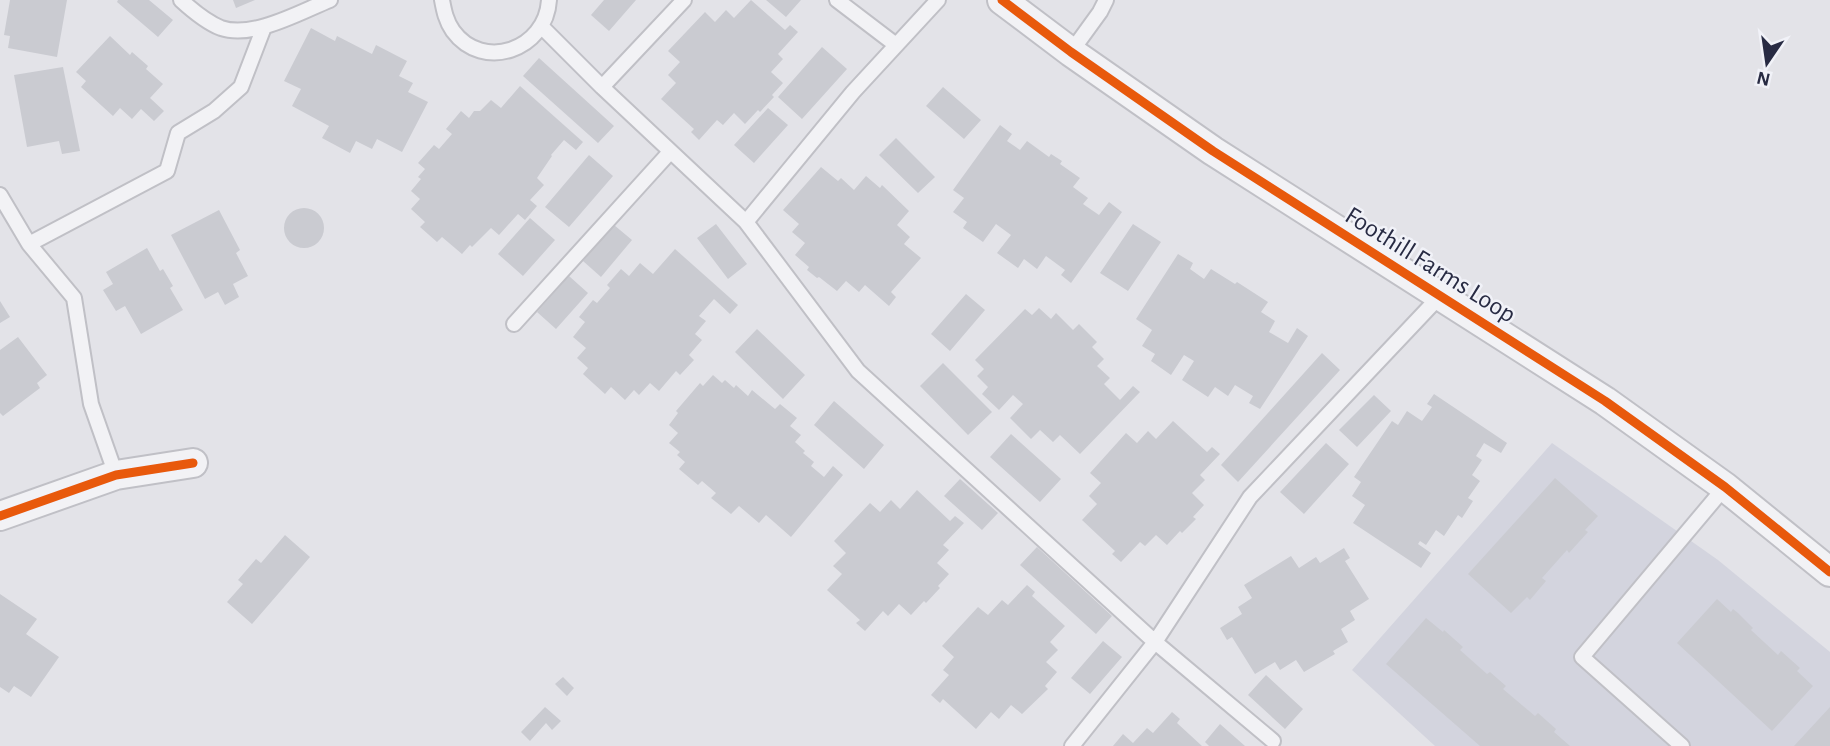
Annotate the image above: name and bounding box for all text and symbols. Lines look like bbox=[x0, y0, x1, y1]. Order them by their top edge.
north arrow bbox=[1732, 28, 1802, 98]
text: N bbox=[1755, 67, 1772, 89]
street label: Foothill Farms Loop bbox=[1341, 202, 1520, 328]

